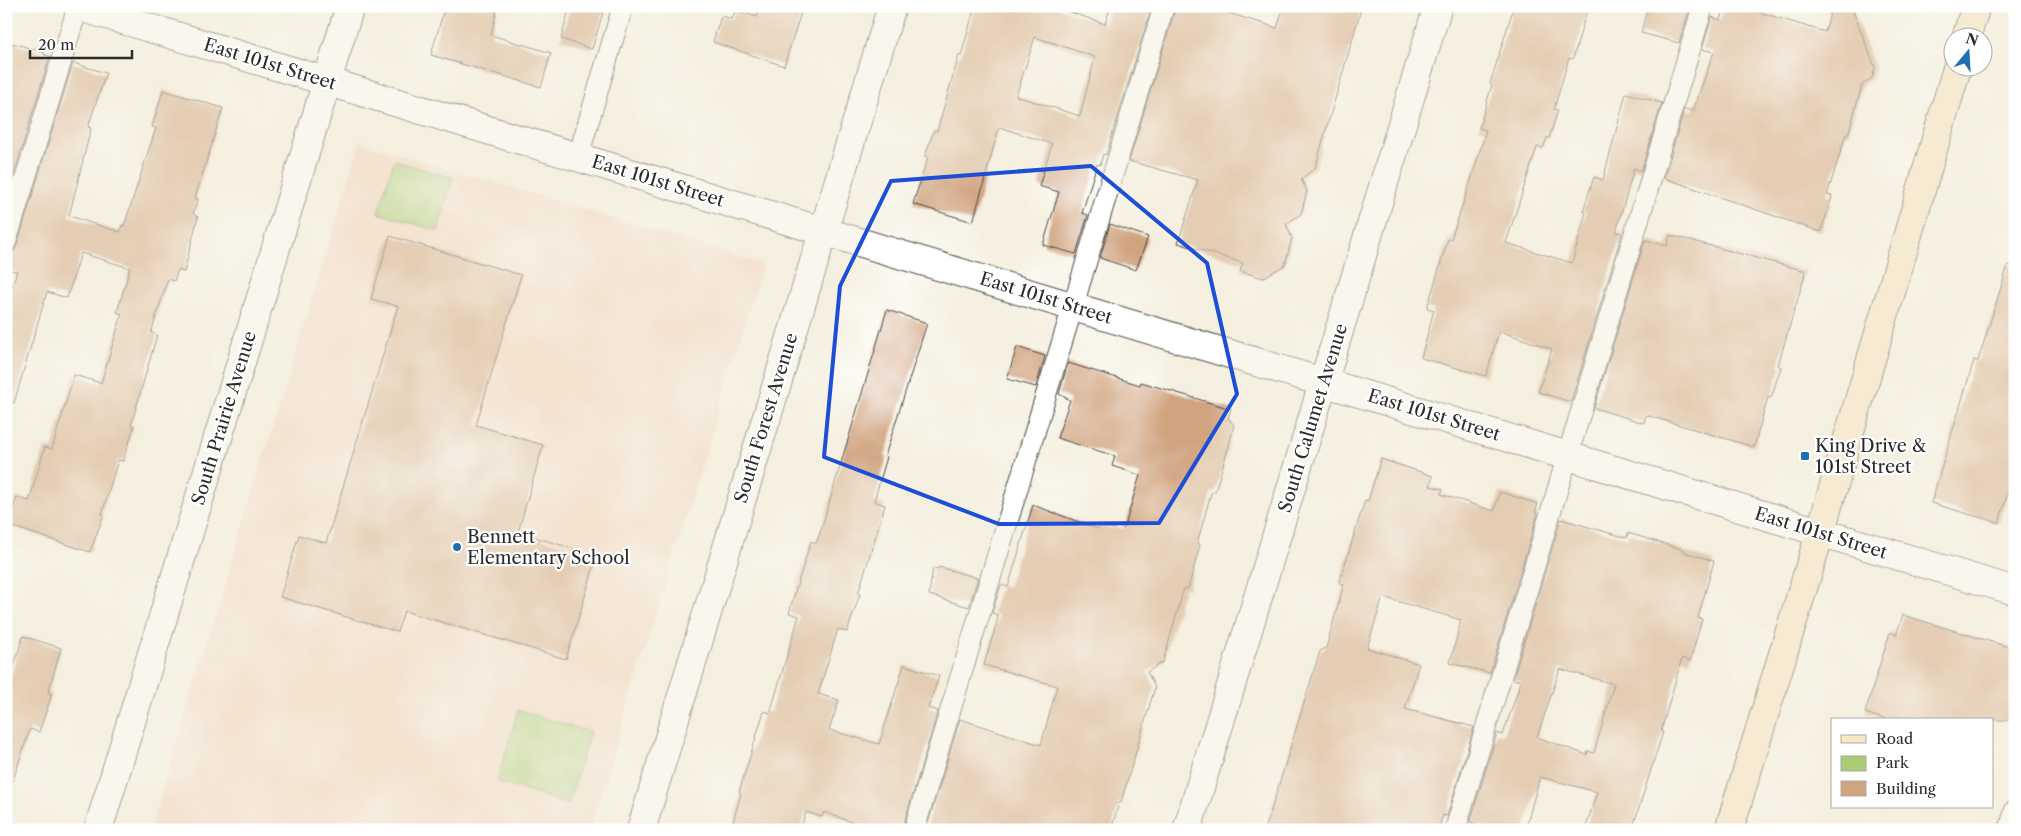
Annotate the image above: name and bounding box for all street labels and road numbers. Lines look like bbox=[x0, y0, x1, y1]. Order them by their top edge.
street label: East 101st Street bbox=[201, 33, 339, 95]
street label: East 101st Street bbox=[589, 150, 727, 212]
street label: East 101st Street bbox=[977, 267, 1115, 329]
street label: South Calumet Avenue bbox=[1274, 321, 1352, 515]
street label: South Prairie Avenue bbox=[187, 328, 261, 508]
street label: South Forest Avenue bbox=[730, 330, 802, 506]
street label: East 101st Street bbox=[1365, 384, 1503, 446]
street label: East 101st Street bbox=[1752, 502, 1890, 564]

